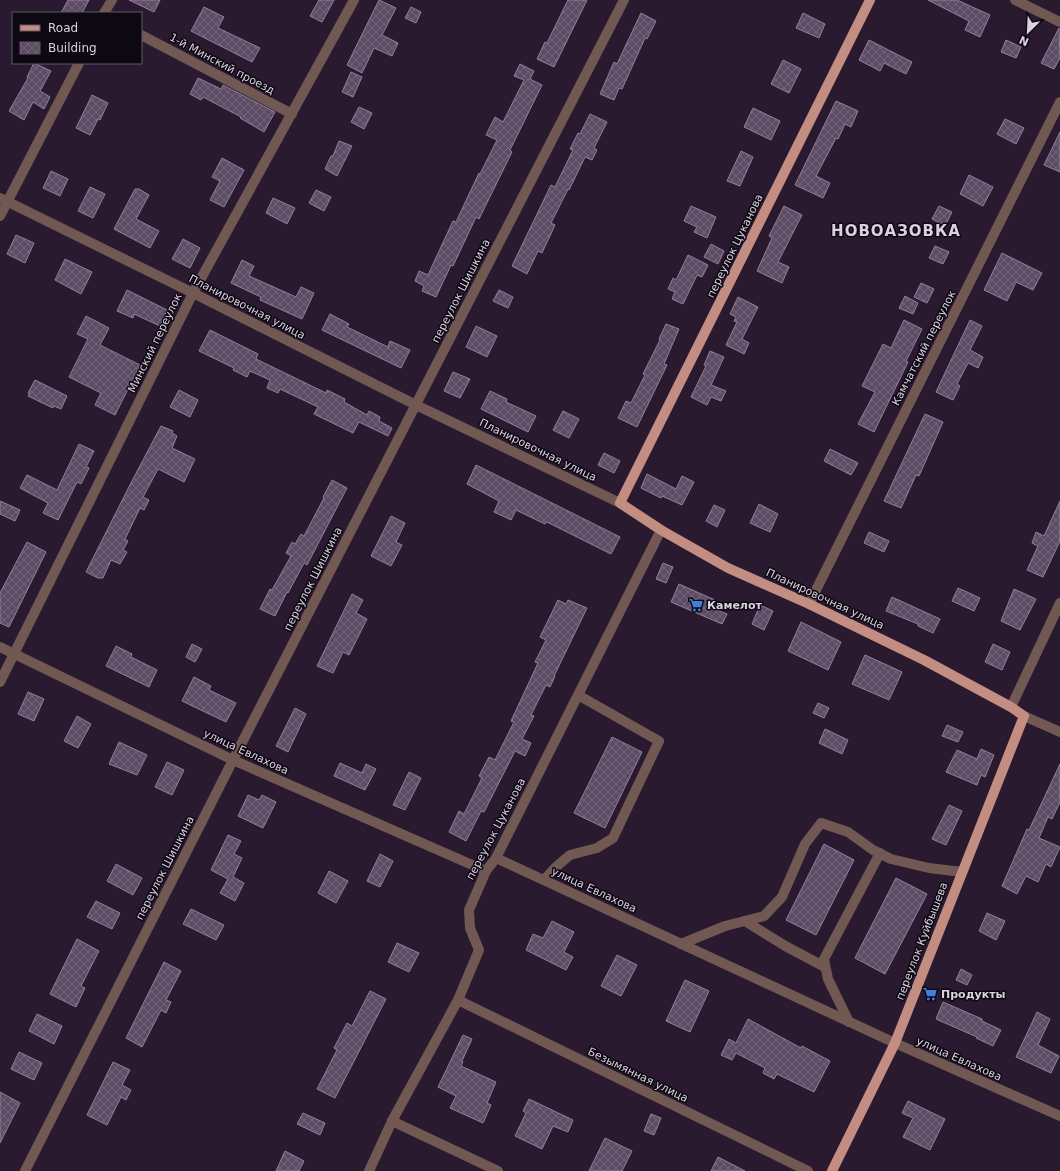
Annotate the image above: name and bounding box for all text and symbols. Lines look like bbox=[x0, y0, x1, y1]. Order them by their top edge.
legend bbox=[12, 12, 142, 64]
north arrow bbox=[1008, 12, 1048, 52]
text: Road bbox=[48, 21, 78, 35]
street label: 1-й Минский проезд bbox=[167, 31, 277, 97]
text: N bbox=[1017, 33, 1031, 48]
text: Building bbox=[48, 41, 97, 55]
street label: переулок Цуканова bbox=[704, 192, 766, 300]
district label: НОВОАЗОВКА bbox=[831, 222, 961, 240]
street label: переулок Шишкина bbox=[429, 237, 493, 345]
street label: Планировочная улица bbox=[187, 272, 307, 342]
street label: Камчатский переулок bbox=[889, 288, 959, 408]
street label: Минский переулок bbox=[125, 291, 185, 395]
street label: Планировочная улица bbox=[477, 416, 599, 484]
street label: переулок Шишкина bbox=[281, 525, 345, 633]
street label: Планировочная улица bbox=[764, 566, 886, 632]
supermarket icon: Камелот bbox=[688, 597, 704, 613]
place label: Камелот bbox=[707, 599, 762, 612]
street label: улица Евлахова bbox=[202, 727, 290, 777]
street label: переулок Цуканова bbox=[464, 776, 528, 882]
street label: переулок Шишкина bbox=[133, 814, 197, 922]
street label: улица Евлахова bbox=[550, 865, 638, 915]
street label: переулок Куйбышева bbox=[894, 880, 950, 1002]
supermarket icon: Продукты bbox=[922, 986, 938, 1002]
place label: Продукты bbox=[941, 988, 1006, 1001]
street label: улица Евлахова bbox=[914, 1034, 1004, 1084]
street label: Безымянная улица bbox=[586, 1045, 690, 1105]

